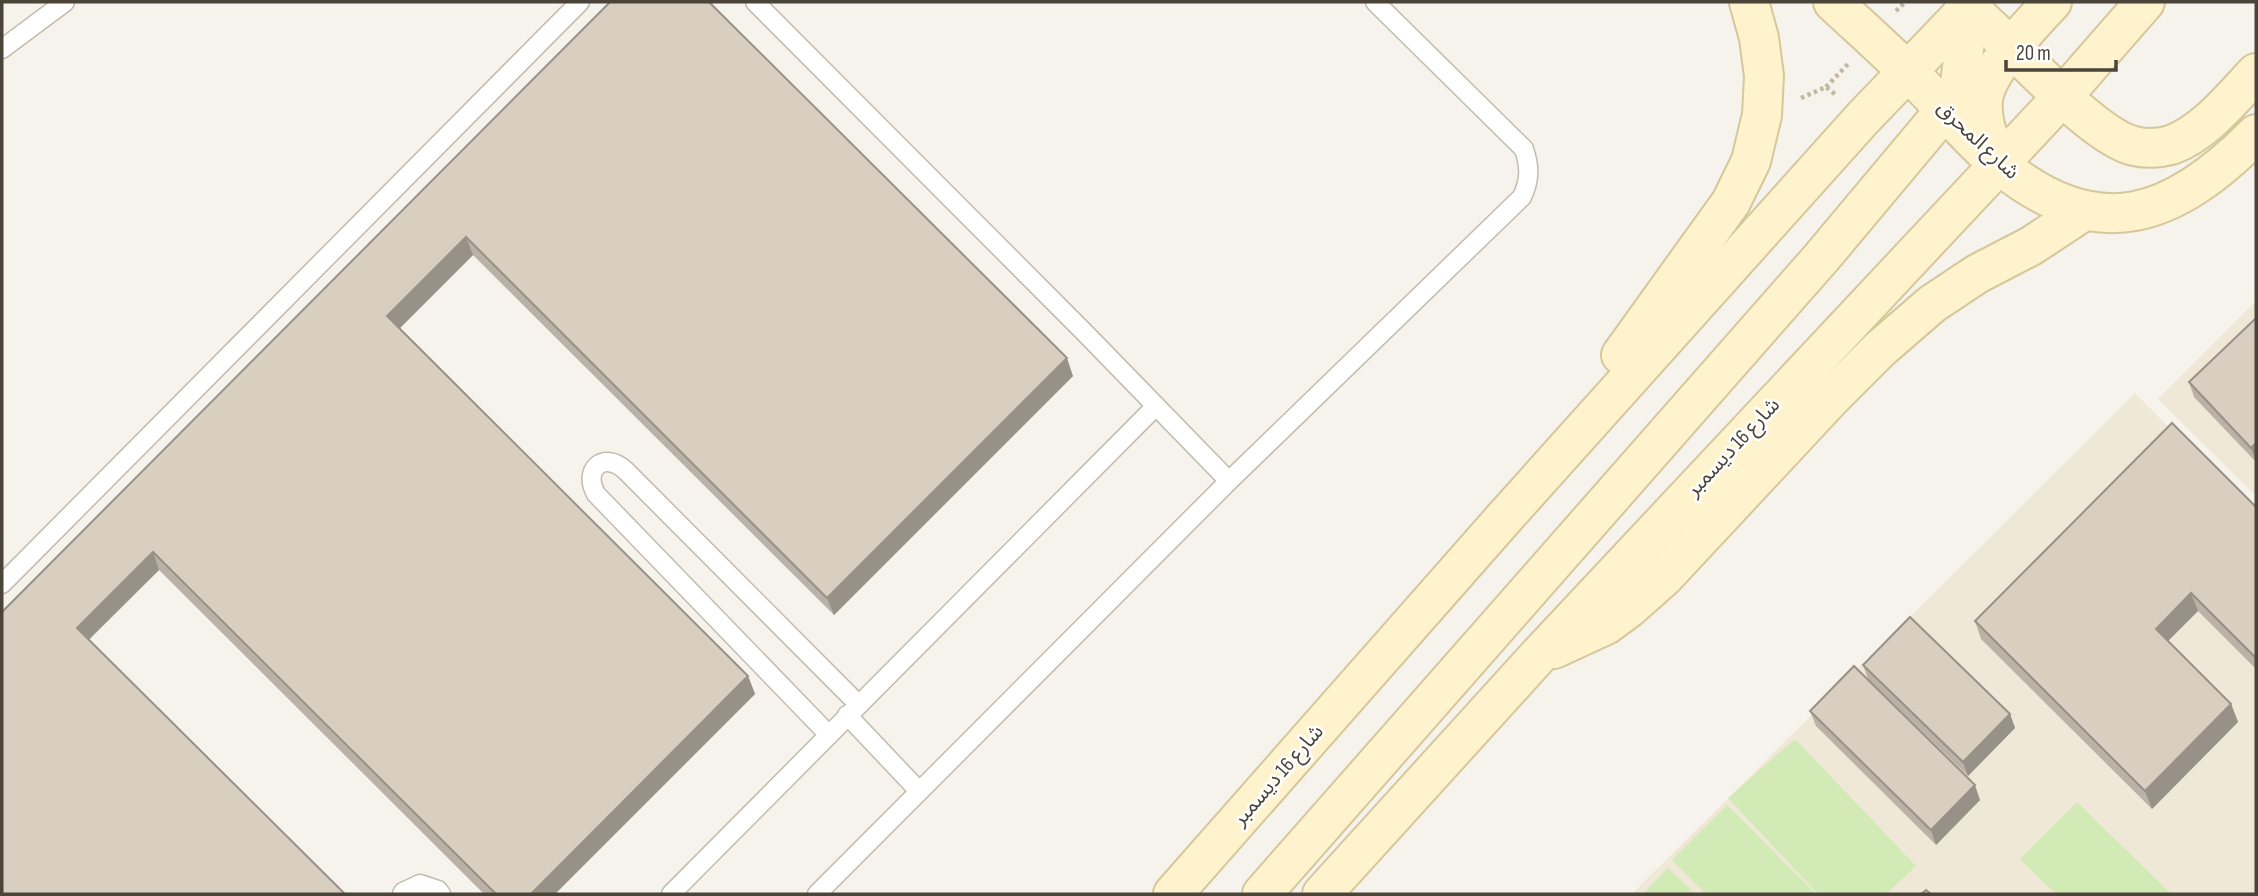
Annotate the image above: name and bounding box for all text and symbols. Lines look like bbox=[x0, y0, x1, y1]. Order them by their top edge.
scale bar bbox=[2006, 28, 2116, 72]
text: 20 m bbox=[2016, 41, 2051, 66]
street label: شارع المحرق bbox=[1930, 95, 2025, 186]
street label: شارع 16 ديسمبر bbox=[1680, 392, 1787, 504]
street label: شارع 16 ديسمبر bbox=[1227, 719, 1330, 833]

